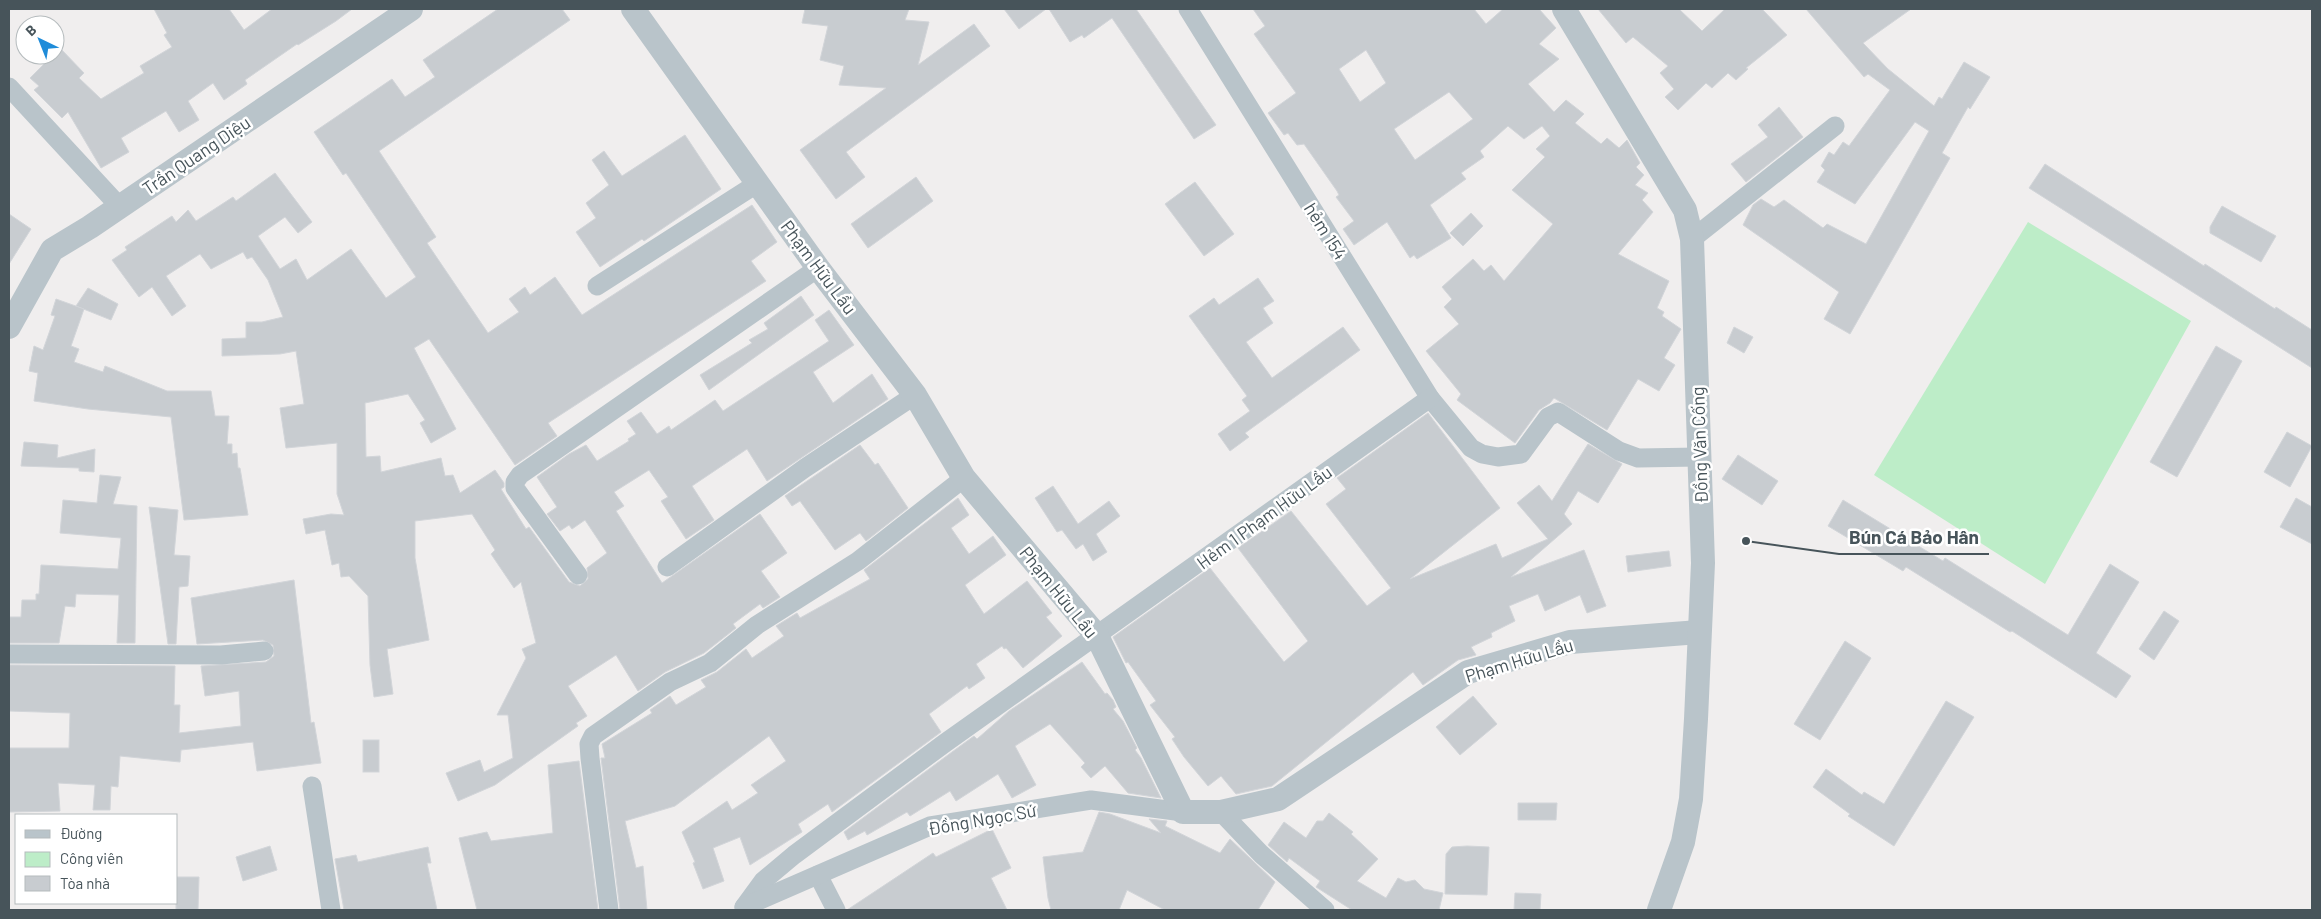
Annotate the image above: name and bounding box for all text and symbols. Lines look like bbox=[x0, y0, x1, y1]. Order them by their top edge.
north arrow bbox=[15, 15, 65, 65]
text: B bbox=[22, 21, 40, 39]
street label: Trần Quang Diệu bbox=[138, 111, 254, 199]
street label: hẻm 154 bbox=[1300, 198, 1352, 264]
street label: Phạm Hữu Lầu bbox=[777, 216, 861, 318]
street label: Đồng Văn Cống bbox=[1686, 386, 1712, 504]
street label: Hẻm 1 Phạm Hữu Lầu bbox=[1192, 461, 1336, 573]
callout: Bún Cá Bảo Hân bbox=[1839, 520, 1989, 554]
text: Bún Cá Bảo Hân bbox=[1849, 525, 1979, 548]
street label: Phạm Hữu Lầu bbox=[1015, 542, 1103, 642]
street label: Phạm Hữu Lầu bbox=[1462, 633, 1576, 687]
street label: Đồng Ngọc Sứ bbox=[926, 799, 1038, 839]
legend bbox=[15, 814, 178, 904]
text: Đường bbox=[60, 824, 102, 842]
text: Công viên bbox=[60, 849, 123, 867]
text: Tòa nhà bbox=[60, 874, 110, 892]

